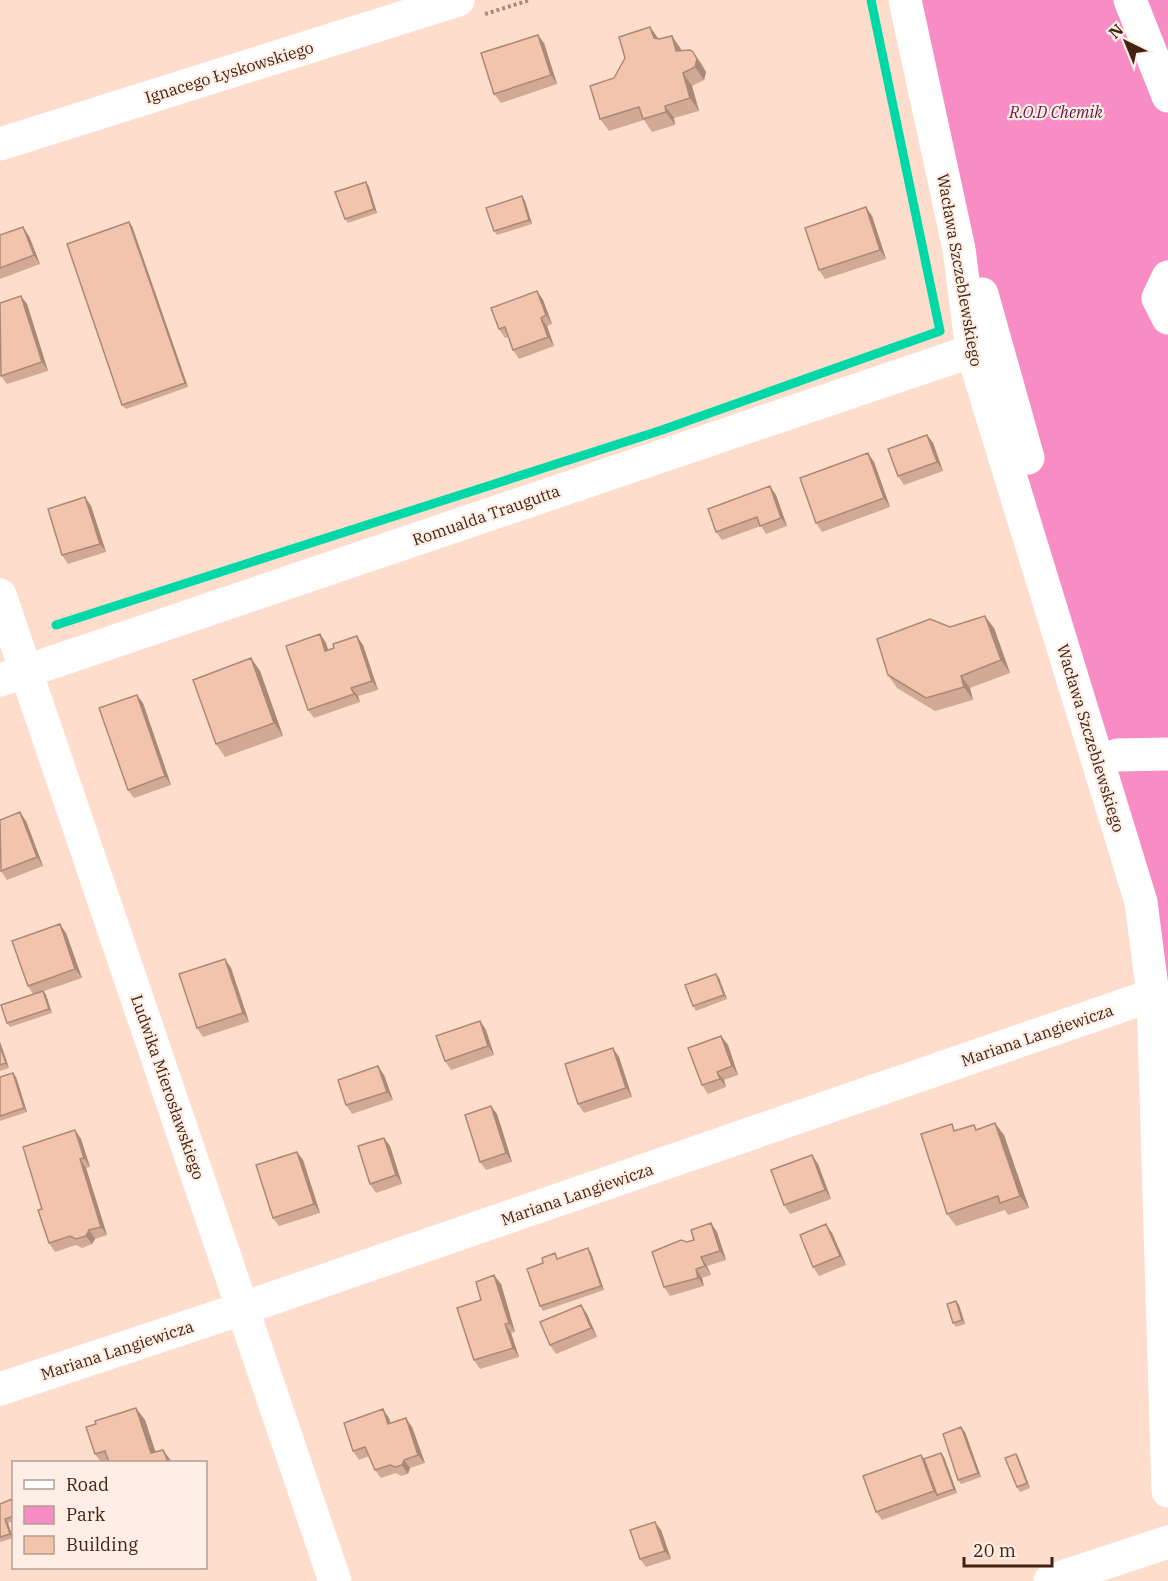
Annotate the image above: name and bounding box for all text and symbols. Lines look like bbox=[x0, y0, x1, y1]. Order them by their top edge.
north arrow bbox=[1096, 12, 1156, 72]
text: N bbox=[1104, 19, 1127, 43]
street label: Ignacego Łyskowskiego bbox=[142, 37, 316, 107]
park label: R.O.D Chemik bbox=[1008, 102, 1103, 122]
street label: Wacława Szczeblewskiego bbox=[933, 172, 987, 368]
street label: Romualda Traugutta bbox=[410, 480, 563, 550]
street label: Wacława Szczeblewskiego bbox=[1053, 642, 1129, 834]
street label: Ludwika Mierosławskiego bbox=[127, 992, 209, 1182]
street label: Mariana Langiewicza bbox=[958, 999, 1116, 1070]
street label: Mariana Langiewicza bbox=[498, 1158, 656, 1229]
street label: Mariana Langiewicza bbox=[38, 1316, 196, 1384]
legend bbox=[12, 1461, 207, 1569]
text: Road bbox=[66, 1473, 109, 1496]
text: Park bbox=[66, 1503, 106, 1526]
scale bar bbox=[964, 1530, 1052, 1568]
text: Building bbox=[66, 1533, 138, 1556]
text: 20 m bbox=[973, 1539, 1016, 1562]

